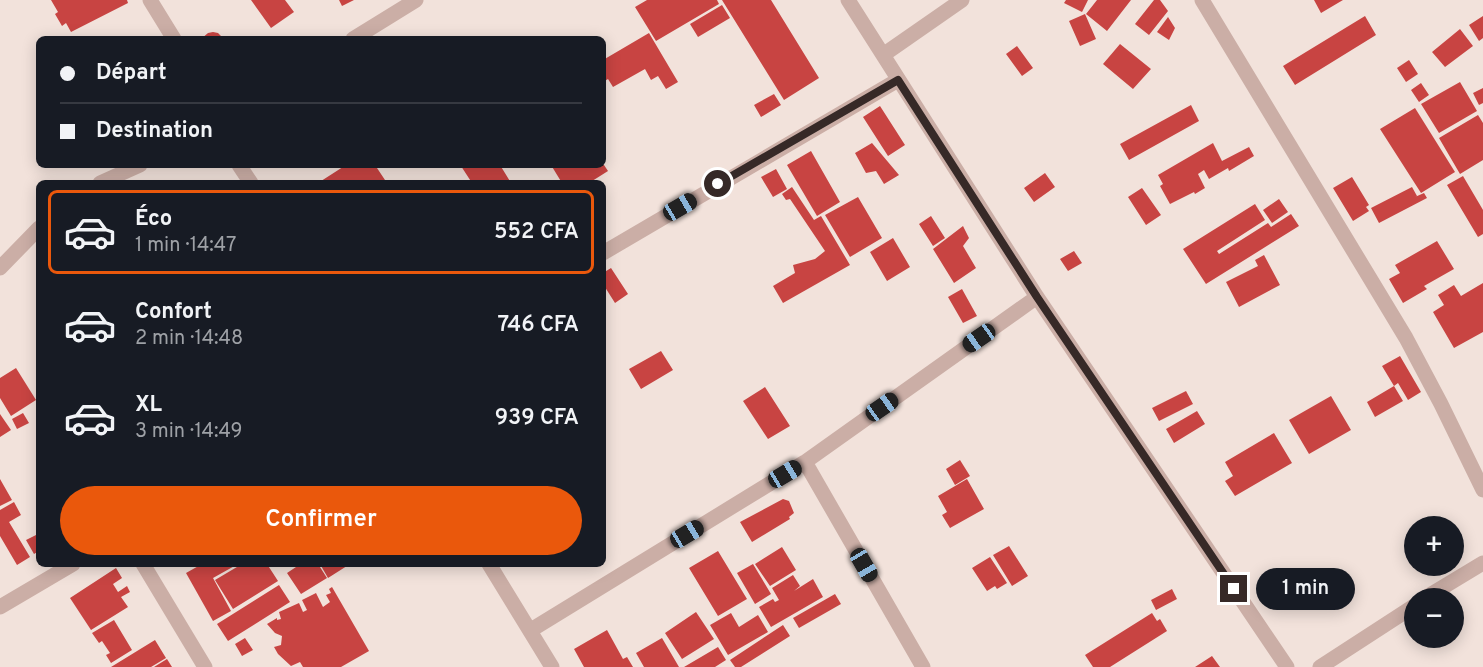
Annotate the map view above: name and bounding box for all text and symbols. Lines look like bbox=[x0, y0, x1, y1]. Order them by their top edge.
text: Départ bbox=[96, 60, 167, 87]
text: Destination bbox=[96, 118, 213, 145]
route start bbox=[704, 170, 731, 197]
car bbox=[660, 190, 700, 224]
icon: car bbox=[63, 205, 117, 259]
text: Éco bbox=[135, 206, 172, 233]
text: 552 CFA bbox=[494, 219, 579, 246]
text: 1 min · 14:47 bbox=[135, 233, 236, 259]
icon: car bbox=[63, 298, 117, 352]
text: Confort bbox=[135, 299, 212, 326]
text: 746 CFA bbox=[497, 312, 579, 339]
car bbox=[959, 320, 999, 356]
text: 2 min · 14:48 bbox=[135, 326, 243, 352]
car bbox=[862, 389, 902, 425]
icon: car bbox=[63, 391, 117, 445]
text: XL bbox=[135, 392, 162, 419]
text: 939 CFA bbox=[495, 405, 579, 432]
text: 3 min · 14:49 bbox=[135, 419, 242, 445]
car bbox=[765, 457, 805, 491]
button: Confirmer bbox=[60, 486, 582, 555]
map controls bbox=[1404, 516, 1464, 648]
button: + bbox=[1404, 516, 1464, 576]
car bbox=[667, 517, 707, 551]
car bbox=[847, 545, 881, 585]
callout: 1 min bbox=[1255, 568, 1354, 610]
route end bbox=[1220, 575, 1247, 602]
text: 1 min bbox=[1282, 576, 1329, 602]
button: − bbox=[1404, 588, 1464, 648]

